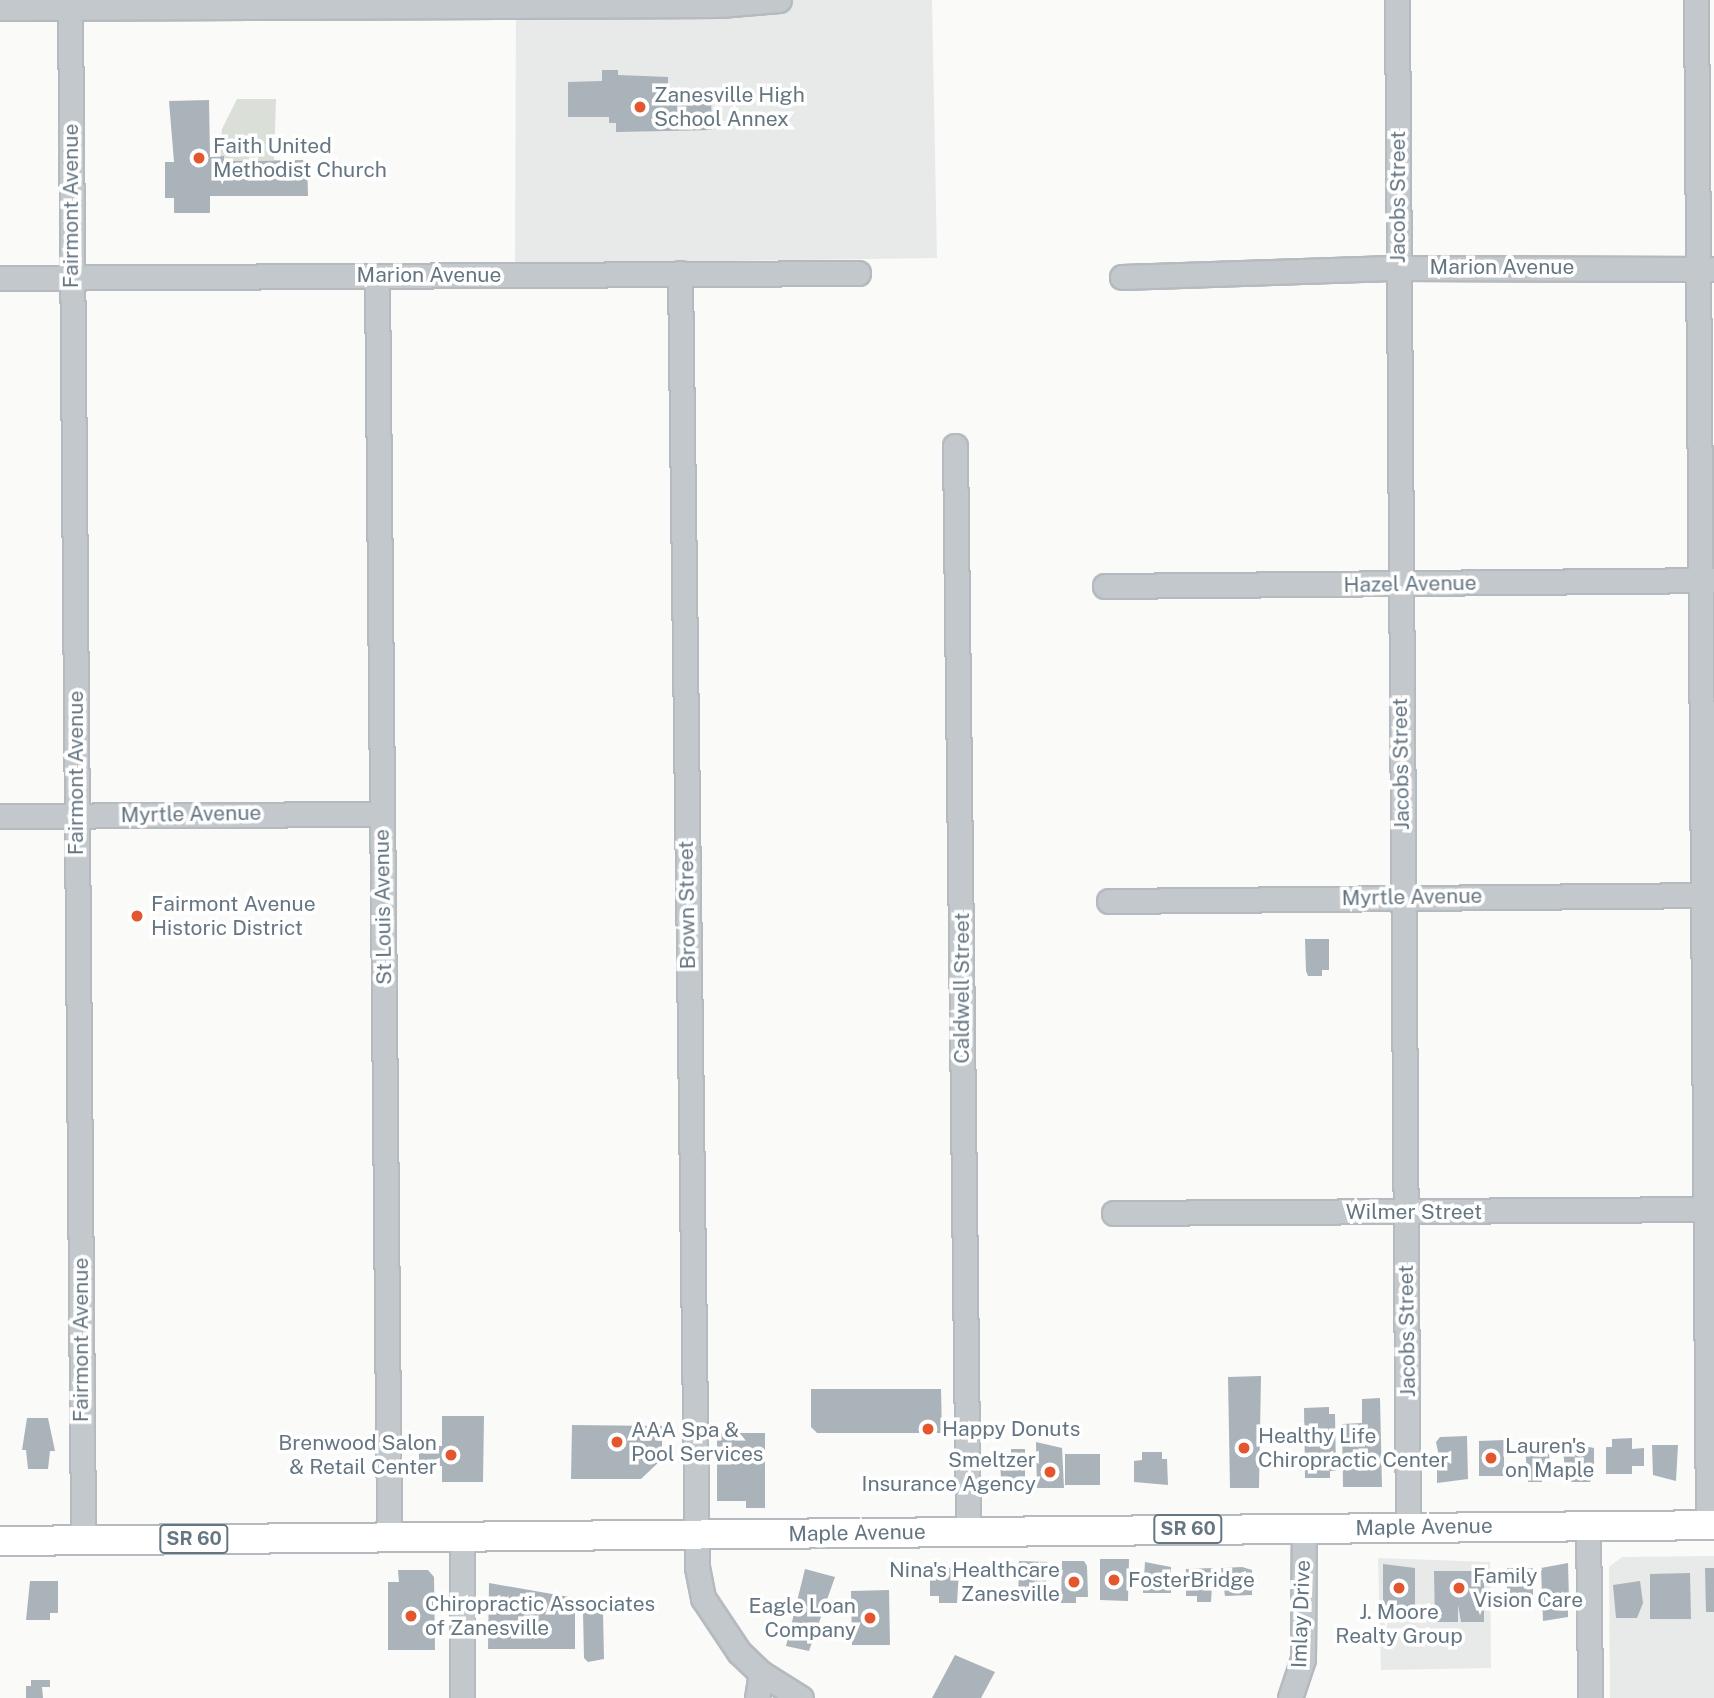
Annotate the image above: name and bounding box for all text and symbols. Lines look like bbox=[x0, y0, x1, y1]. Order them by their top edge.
place label: Zanesville High School Annex bbox=[654, 82, 805, 132]
marker: Zanesville High School Annex bbox=[632, 99, 648, 115]
street label: Fairmont Avenue bbox=[58, 124, 84, 288]
street label: Jacobs Street bbox=[1385, 131, 1411, 263]
place label: Faith United Methodist Church bbox=[213, 133, 387, 183]
marker: Faith United Methodist Church bbox=[191, 150, 207, 166]
street label: Marion Avenue bbox=[1430, 254, 1574, 280]
street label: Marion Avenue bbox=[357, 262, 501, 288]
street label: Hazel Avenue bbox=[1343, 570, 1477, 598]
street label: Fairmont Avenue bbox=[63, 691, 89, 855]
street label: Jacobs Street bbox=[1387, 698, 1415, 830]
street label: Myrtle Avenue bbox=[120, 800, 262, 828]
street label: St Louis Avenue bbox=[369, 829, 397, 985]
street label: Brown Street bbox=[673, 840, 701, 970]
street label: Myrtle Avenue bbox=[1341, 883, 1483, 911]
place label: Fairmont Avenue Historic District bbox=[151, 891, 316, 941]
marker: Fairmont Avenue Historic District bbox=[129, 908, 145, 924]
street label: Caldwell Street bbox=[949, 912, 975, 1064]
street label: Wilmer Street bbox=[1346, 1199, 1482, 1225]
street label: Fairmont Avenue bbox=[68, 1258, 94, 1422]
street label: Jacobs Street bbox=[1393, 1265, 1421, 1397]
place label: Happy Donuts bbox=[942, 1416, 1080, 1442]
place label: AAA Spa & Pool Services bbox=[631, 1417, 763, 1467]
marker: Happy Donuts bbox=[920, 1421, 936, 1437]
place label: Healthy Life Chiropractic Center bbox=[1258, 1423, 1449, 1473]
place label: Brenwood Salon & Retail Center bbox=[278, 1430, 437, 1480]
place label: Lauren's on Maple bbox=[1505, 1433, 1594, 1483]
marker: AAA Spa & Pool Services bbox=[609, 1434, 625, 1450]
marker: Healthy Life Chiropractic Center bbox=[1236, 1440, 1252, 1456]
marker: Brenwood Salon & Retail Center bbox=[443, 1447, 459, 1463]
place label: Smeltzer Insurance Agency bbox=[861, 1447, 1036, 1497]
marker: Lauren's on Maple bbox=[1483, 1450, 1499, 1466]
marker: Smeltzer Insurance Agency bbox=[1042, 1464, 1058, 1480]
road number: SR 60 bbox=[1153, 1513, 1223, 1544]
street label: Maple Avenue bbox=[1355, 1513, 1493, 1541]
street label: Maple Avenue bbox=[788, 1519, 926, 1547]
road number: SR 60 bbox=[159, 1524, 229, 1554]
place label: Nina's Healthcare Zanesville bbox=[889, 1557, 1060, 1607]
street label: Imlay Drive bbox=[1287, 1559, 1315, 1669]
place label: Family Vision Care bbox=[1473, 1563, 1583, 1613]
place label: FosterBridge bbox=[1128, 1567, 1255, 1593]
marker: FosterBridge bbox=[1106, 1572, 1122, 1588]
marker: Nina's Healthcare Zanesville bbox=[1066, 1574, 1082, 1590]
marker: J. Moore Realty Group bbox=[1391, 1580, 1407, 1596]
marker: Family Vision Care bbox=[1451, 1580, 1467, 1596]
place label: Chiropractic Associates of Zanesville bbox=[425, 1591, 655, 1641]
place label: Eagle Loan Company bbox=[748, 1593, 856, 1643]
place label: J. Moore Realty Group bbox=[1335, 1599, 1463, 1649]
marker: Chiropractic Associates of Zanesville bbox=[403, 1608, 419, 1624]
marker: Eagle Loan Company bbox=[862, 1610, 878, 1626]

